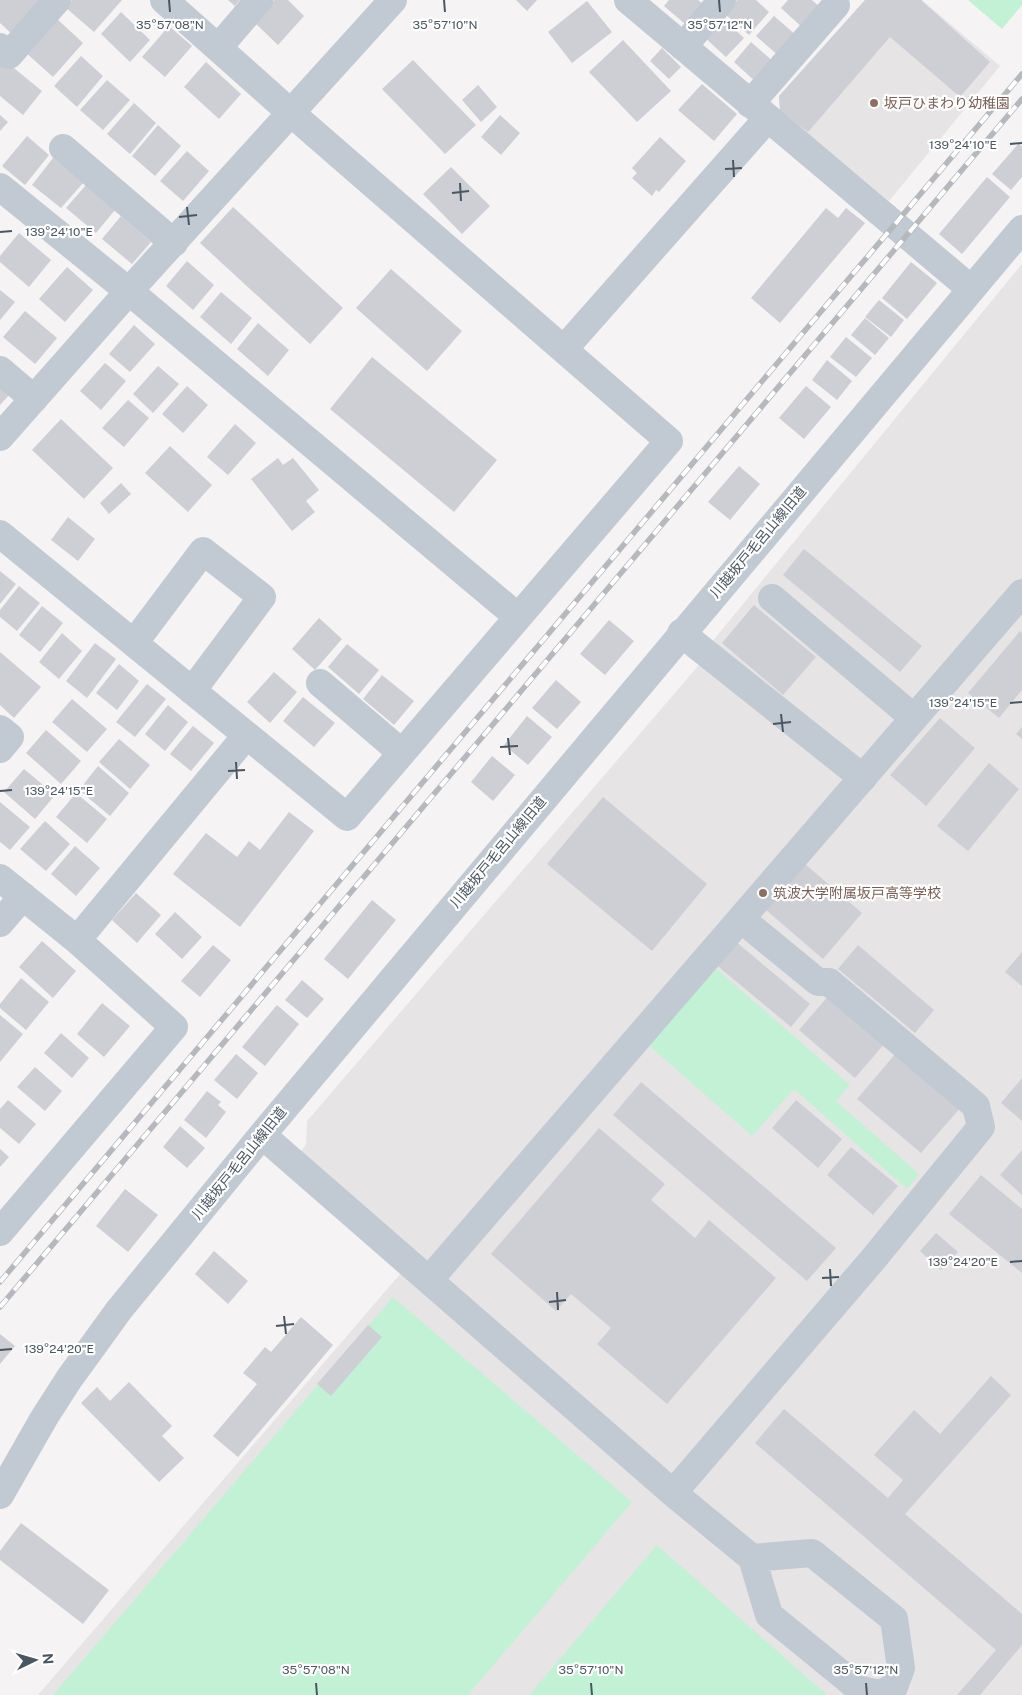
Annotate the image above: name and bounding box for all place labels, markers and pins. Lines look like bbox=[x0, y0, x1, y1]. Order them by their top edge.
place label: 坂戸ひまわり幼稚園 bbox=[884, 95, 1010, 111]
marker: 坂戸ひまわり幼稚園 bbox=[868, 97, 880, 109]
place label: 筑波大学附属坂戸高等学校 bbox=[773, 885, 941, 901]
marker: 筑波大学附属坂戸高等学校 bbox=[757, 887, 769, 899]

